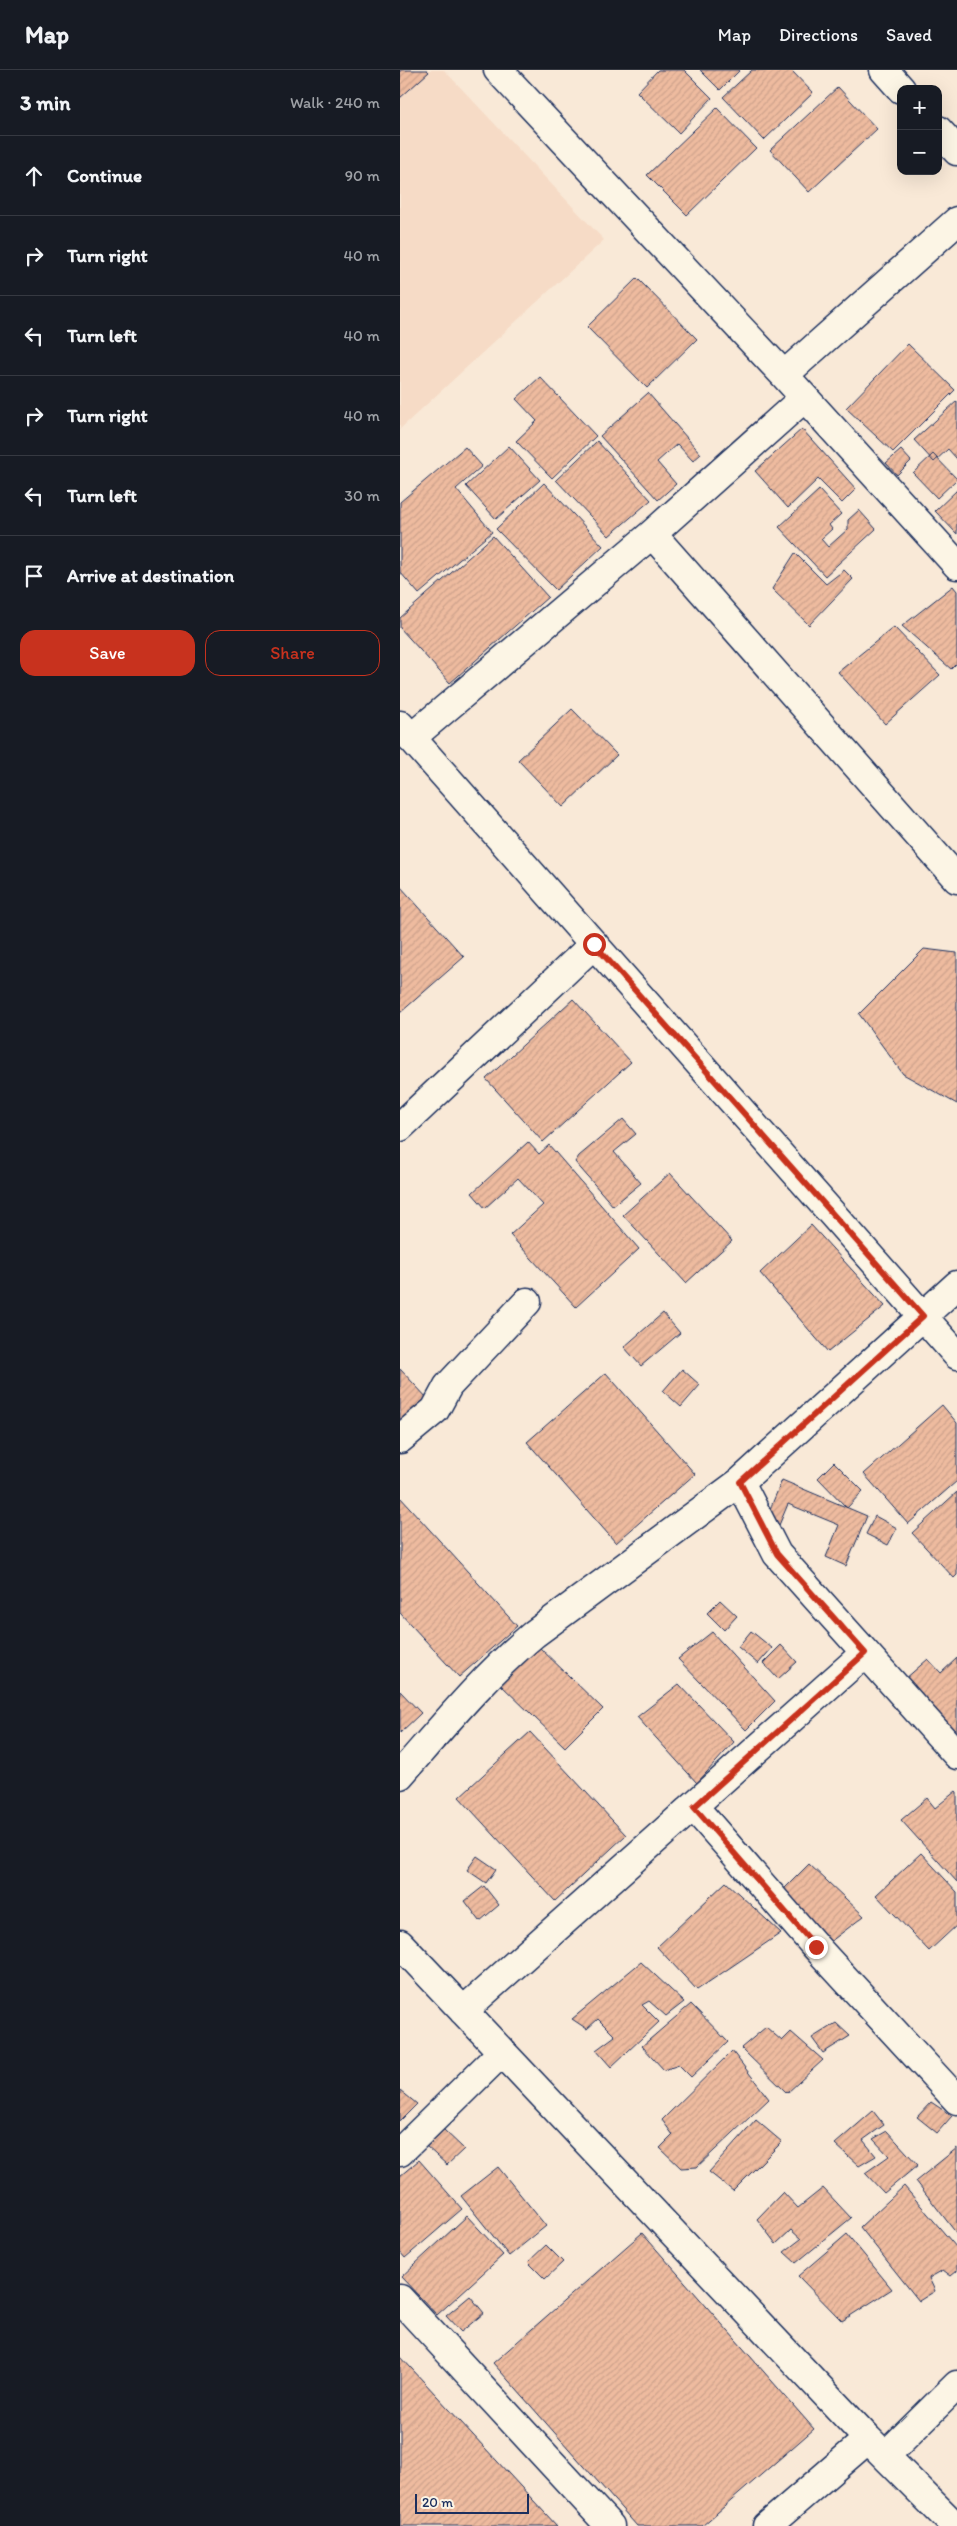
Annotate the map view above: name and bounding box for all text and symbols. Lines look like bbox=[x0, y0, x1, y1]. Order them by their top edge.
text: Map bbox=[25, 20, 69, 49]
text: Map bbox=[718, 24, 751, 46]
text: Directions bbox=[779, 24, 858, 46]
text: Saved bbox=[886, 24, 932, 46]
map controls bbox=[897, 85, 942, 175]
button: + bbox=[897, 85, 942, 130]
text: 3 min bbox=[20, 90, 70, 115]
text: Walk · 240 m bbox=[290, 93, 380, 112]
button: − bbox=[897, 130, 942, 175]
icon: ahead bbox=[20, 162, 48, 190]
text: Continue bbox=[67, 164, 142, 187]
text: 90 m bbox=[345, 166, 380, 185]
icon: right bbox=[20, 242, 48, 270]
text: Turn right bbox=[67, 244, 148, 267]
text: 40 m bbox=[343, 246, 380, 265]
icon: left bbox=[20, 322, 48, 350]
text: Turn left bbox=[67, 324, 137, 347]
text: 40 m bbox=[343, 326, 380, 345]
icon: right bbox=[20, 402, 48, 430]
text: Turn right bbox=[67, 404, 148, 427]
text: 40 m bbox=[343, 406, 380, 425]
icon: left bbox=[20, 482, 48, 510]
text: Turn left bbox=[67, 484, 137, 507]
text: 30 m bbox=[344, 486, 380, 505]
icon: arrive bbox=[20, 562, 48, 590]
text: Arrive at destination bbox=[67, 564, 234, 587]
button: Save bbox=[20, 630, 195, 676]
button: Share bbox=[205, 630, 380, 676]
route start bbox=[583, 933, 606, 956]
route end bbox=[805, 1936, 828, 1959]
scale bar bbox=[415, 2491, 529, 2514]
text: 20 m bbox=[422, 2494, 453, 2511]

